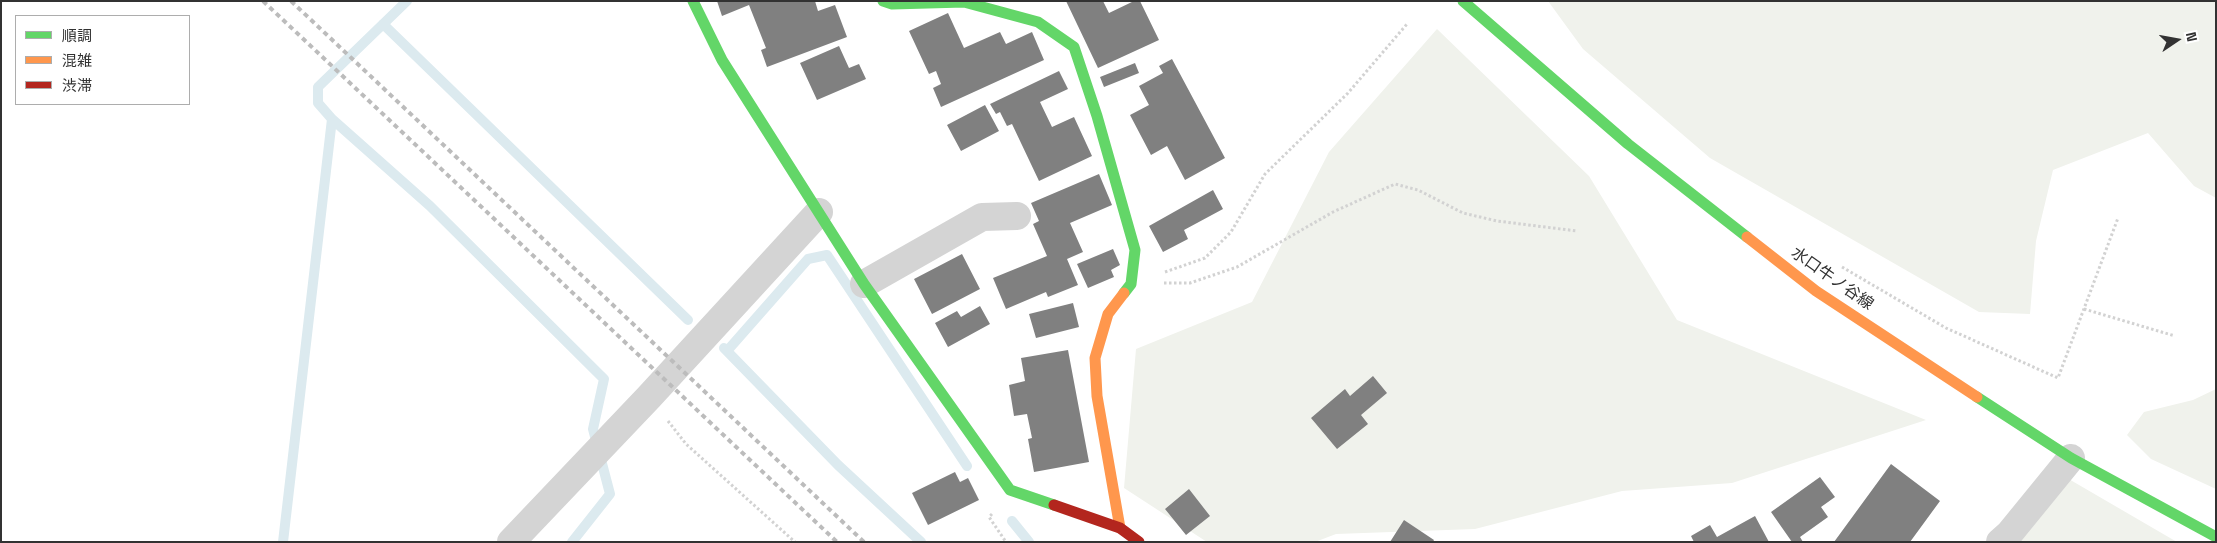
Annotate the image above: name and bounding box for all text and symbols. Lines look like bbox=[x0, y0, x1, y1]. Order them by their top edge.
legend bbox=[15, 15, 190, 105]
north arrow bbox=[2152, 15, 2202, 65]
text: 順調 bbox=[62, 26, 92, 45]
text: N bbox=[2182, 30, 2201, 43]
text: 混雑 bbox=[62, 51, 92, 70]
text: 渋滞 bbox=[62, 76, 92, 95]
street label: 水口牛ノ谷線 bbox=[1787, 244, 1877, 314]

